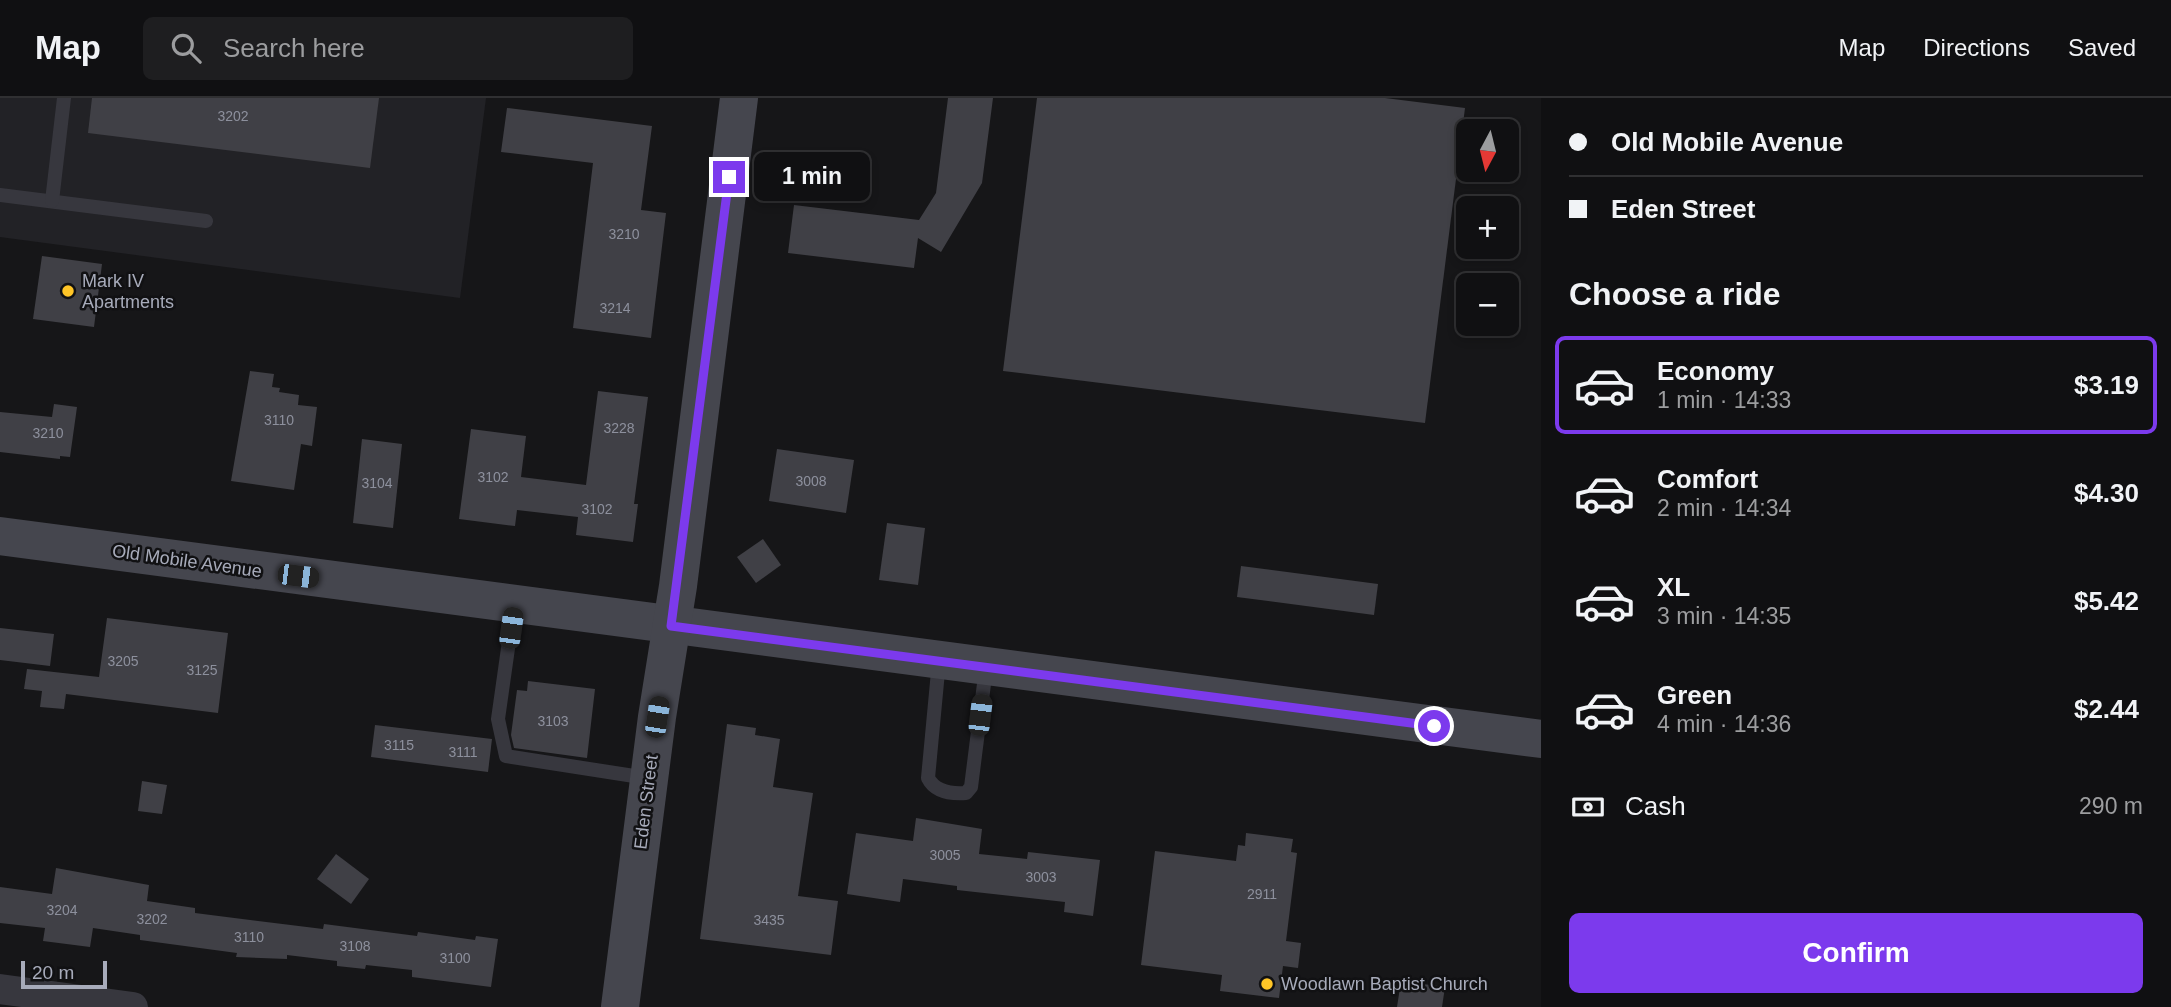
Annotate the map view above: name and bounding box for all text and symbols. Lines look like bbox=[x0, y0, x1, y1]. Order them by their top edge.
search box bbox=[143, 17, 633, 80]
text: Map bbox=[35, 29, 101, 66]
icon: search bbox=[167, 29, 205, 67]
text: Search here bbox=[223, 33, 365, 63]
text: Map bbox=[1839, 34, 1885, 61]
text: Directions bbox=[1923, 34, 2030, 61]
text: Saved bbox=[2068, 34, 2136, 61]
house number: 3202 bbox=[217, 108, 249, 124]
north arrow bbox=[1456, 119, 1519, 182]
map controls bbox=[1456, 119, 1519, 336]
text: Old Mobile Avenue bbox=[1611, 127, 1843, 157]
callout: 1 min bbox=[754, 153, 869, 202]
route end bbox=[713, 161, 745, 193]
text: 1 min bbox=[782, 163, 842, 189]
text: Eden Street bbox=[1611, 194, 1756, 224]
button: + bbox=[1456, 196, 1519, 259]
house number: 3210 bbox=[608, 226, 640, 242]
place label: Mark IV Apartments bbox=[82, 271, 174, 312]
button: − bbox=[1456, 273, 1519, 336]
text: Choose a ride bbox=[1569, 276, 1781, 312]
marker: Mark IV Apartments bbox=[60, 283, 76, 299]
house number: 3214 bbox=[599, 300, 631, 316]
icon: car bbox=[1573, 354, 1636, 417]
text: Economy bbox=[1657, 356, 1774, 386]
text: $3.19 bbox=[2074, 370, 2139, 400]
text: 1 min · 14:33 bbox=[1657, 387, 1791, 413]
house number: 3110 bbox=[264, 412, 294, 428]
house number: 3228 bbox=[603, 420, 635, 436]
house number: 3210 bbox=[32, 425, 64, 441]
icon: car bbox=[1573, 462, 1636, 525]
text: Comfort bbox=[1657, 464, 1758, 494]
house number: 3102 bbox=[477, 469, 509, 485]
house number: 3008 bbox=[795, 473, 827, 489]
house number: 3104 bbox=[361, 475, 393, 491]
text: $4.30 bbox=[2074, 478, 2139, 508]
text: 2 min · 14:34 bbox=[1657, 495, 1791, 521]
house number: 3102 bbox=[581, 501, 613, 517]
street label: Old Mobile Avenue bbox=[111, 541, 263, 581]
car bbox=[276, 563, 321, 589]
icon: car bbox=[1573, 570, 1636, 633]
text: XL bbox=[1657, 572, 1690, 602]
text: $5.42 bbox=[2074, 586, 2139, 616]
text: 3 min · 14:35 bbox=[1657, 603, 1791, 629]
car bbox=[498, 606, 525, 650]
house number: 3205 bbox=[107, 653, 139, 669]
house number: 3125 bbox=[186, 662, 218, 678]
icon: car bbox=[1573, 678, 1636, 741]
text: Green bbox=[1657, 680, 1732, 710]
car bbox=[968, 693, 993, 737]
text: $2.44 bbox=[2074, 694, 2139, 724]
car bbox=[644, 695, 671, 739]
route start bbox=[1418, 710, 1450, 742]
text: 4 min · 14:36 bbox=[1657, 711, 1791, 737]
house number: 3103 bbox=[537, 713, 569, 729]
house number: 3115 bbox=[384, 737, 414, 753]
house number: 3111 bbox=[448, 744, 478, 760]
street label: Eden Street bbox=[630, 754, 662, 850]
icon: cash bbox=[1569, 788, 1607, 826]
text: Cash bbox=[1625, 791, 1686, 821]
text: 290 m bbox=[2079, 793, 2143, 819]
house number: 3005 bbox=[929, 847, 961, 863]
house number: 3003 bbox=[1025, 869, 1057, 885]
house number: 2911 bbox=[1247, 886, 1277, 902]
house number: 3204 bbox=[46, 902, 78, 918]
house number: 3202 bbox=[136, 911, 168, 927]
house number: 3435 bbox=[753, 912, 785, 928]
button: Confirm bbox=[1569, 913, 2143, 993]
house number: 3110 bbox=[234, 929, 264, 945]
house number: 3108 bbox=[339, 938, 371, 954]
house number: 3100 bbox=[439, 950, 471, 966]
scale bar bbox=[21, 958, 107, 990]
text: 20 m bbox=[32, 962, 74, 983]
place label: Woodlawn Baptist Church bbox=[1281, 974, 1488, 994]
marker: Woodlawn Baptist Church bbox=[1259, 976, 1275, 992]

